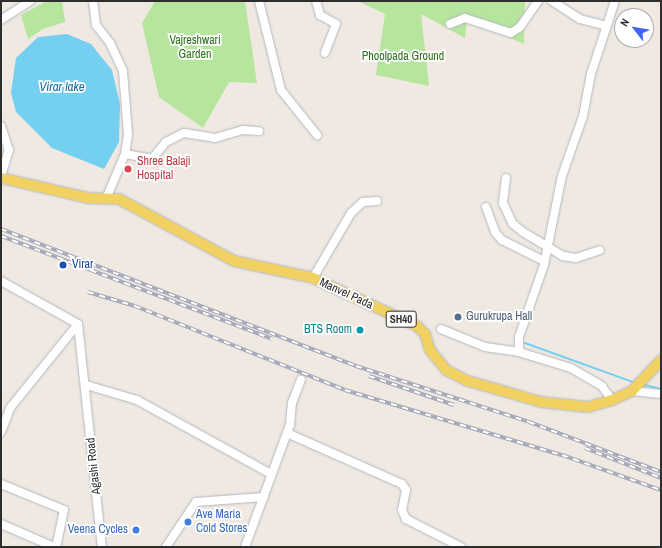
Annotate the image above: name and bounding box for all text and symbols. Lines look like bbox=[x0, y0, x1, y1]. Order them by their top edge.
north arrow bbox=[614, 8, 654, 48]
text: N bbox=[617, 16, 632, 29]
park label: Vajreshwari Garden bbox=[169, 34, 221, 62]
park label: Phoolpada Ground bbox=[362, 50, 444, 64]
water label: Virar lake bbox=[39, 79, 85, 95]
place label: Shree Balaji Hospital bbox=[137, 155, 191, 183]
marker: Shree Balaji Hospital bbox=[122, 163, 134, 175]
place label: Virar bbox=[72, 258, 93, 272]
marker: Virar bbox=[57, 259, 69, 271]
street label: Manvel Pada bbox=[317, 275, 375, 313]
road number: SH40 bbox=[385, 310, 417, 328]
place label: Gurukrupa Hall bbox=[466, 310, 532, 324]
marker: Gurukrupa Hall bbox=[453, 312, 463, 322]
place label: BTS Room bbox=[304, 323, 352, 337]
marker: BTS Room bbox=[355, 325, 365, 335]
street label: Agashi Road bbox=[84, 437, 104, 495]
place label: Ave Maria Cold Stores bbox=[196, 508, 247, 536]
marker: Ave Maria Cold Stores bbox=[183, 517, 193, 527]
place label: Veena Cycles bbox=[68, 523, 128, 537]
marker: Veena Cycles bbox=[131, 525, 141, 535]

